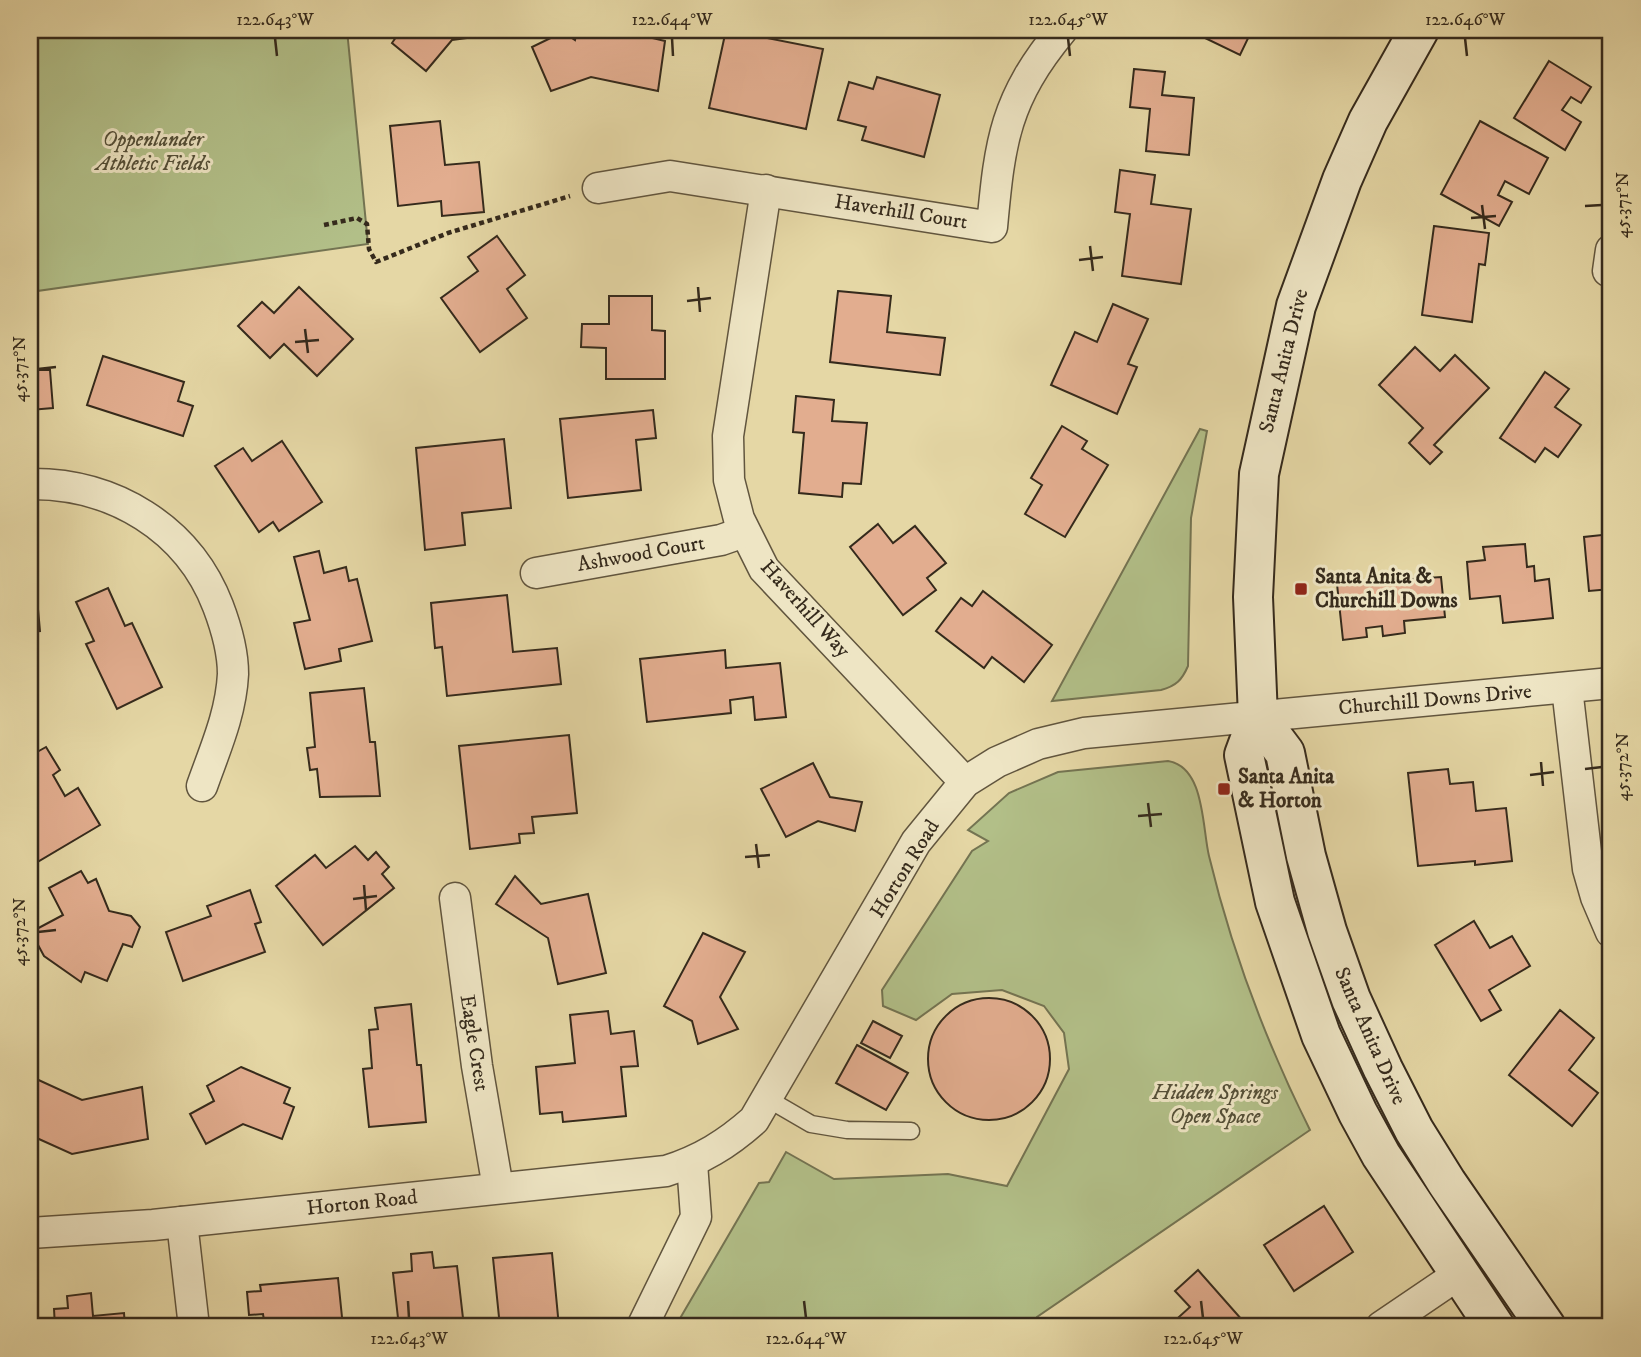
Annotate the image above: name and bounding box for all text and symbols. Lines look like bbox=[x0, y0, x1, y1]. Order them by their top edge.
text: 122.643°W bbox=[236, 9, 314, 31]
text: 122.644°W bbox=[631, 9, 713, 31]
text: 122.645°W bbox=[1028, 9, 1108, 31]
text: 122.646°W bbox=[1425, 9, 1506, 31]
park label: Oppenlander Athletic Fields bbox=[94, 127, 211, 177]
text: 45.371°N bbox=[1612, 172, 1634, 238]
street label: Haverhill Court bbox=[833, 189, 970, 235]
street label: Santa Anita Drive bbox=[1254, 286, 1315, 436]
text: 45.371°N bbox=[9, 336, 31, 402]
street label: Ashwood Court bbox=[575, 530, 707, 578]
street label: Haverhill Way bbox=[754, 555, 856, 664]
place label: Santa Anita & Churchill Downs bbox=[1315, 564, 1458, 614]
marker: Santa Anita & Churchill Downs bbox=[1293, 581, 1309, 597]
street label: Churchill Downs Drive bbox=[1337, 679, 1533, 721]
text: 45.372°N bbox=[1612, 733, 1634, 801]
place label: Santa Anita & Horton bbox=[1238, 764, 1335, 814]
marker: Santa Anita & Horton bbox=[1216, 781, 1232, 797]
street label: Horton Road bbox=[865, 815, 946, 923]
text: 45.372°N bbox=[9, 898, 31, 966]
street label: Santa Anita Drive bbox=[1328, 963, 1412, 1109]
street label: Eagle Crest bbox=[454, 993, 495, 1093]
park label: Hidden Springs Open Space bbox=[1151, 1080, 1278, 1130]
street label: Horton Road bbox=[305, 1184, 419, 1222]
text: 122.643°W bbox=[370, 1328, 448, 1350]
text: 122.644°W bbox=[765, 1328, 847, 1350]
text: 122.645°W bbox=[1163, 1328, 1243, 1350]

